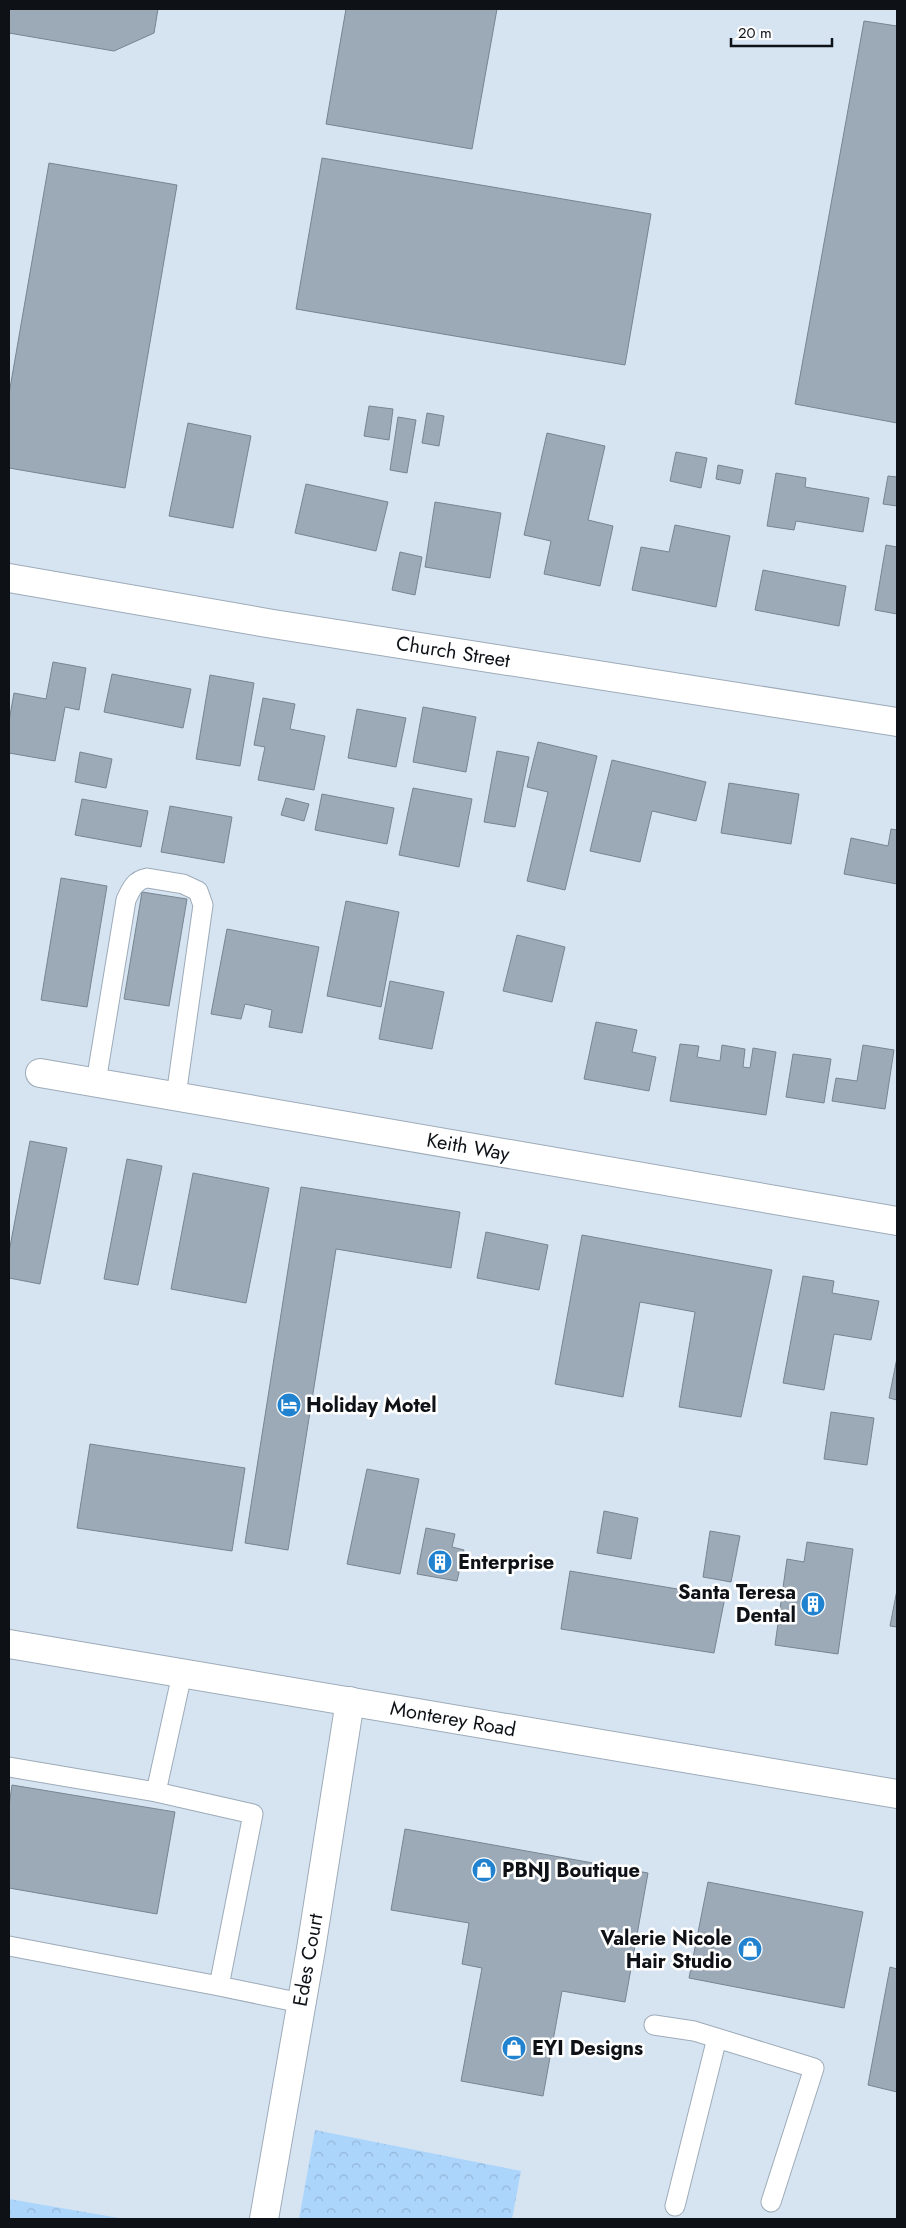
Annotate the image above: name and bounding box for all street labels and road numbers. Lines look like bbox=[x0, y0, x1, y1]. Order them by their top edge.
street label: Church Street bbox=[394, 629, 512, 675]
street label: Keith Way bbox=[424, 1125, 512, 1169]
street label: Monterey Road bbox=[388, 1694, 518, 1744]
street label: Edes Court bbox=[286, 1911, 330, 2009]

